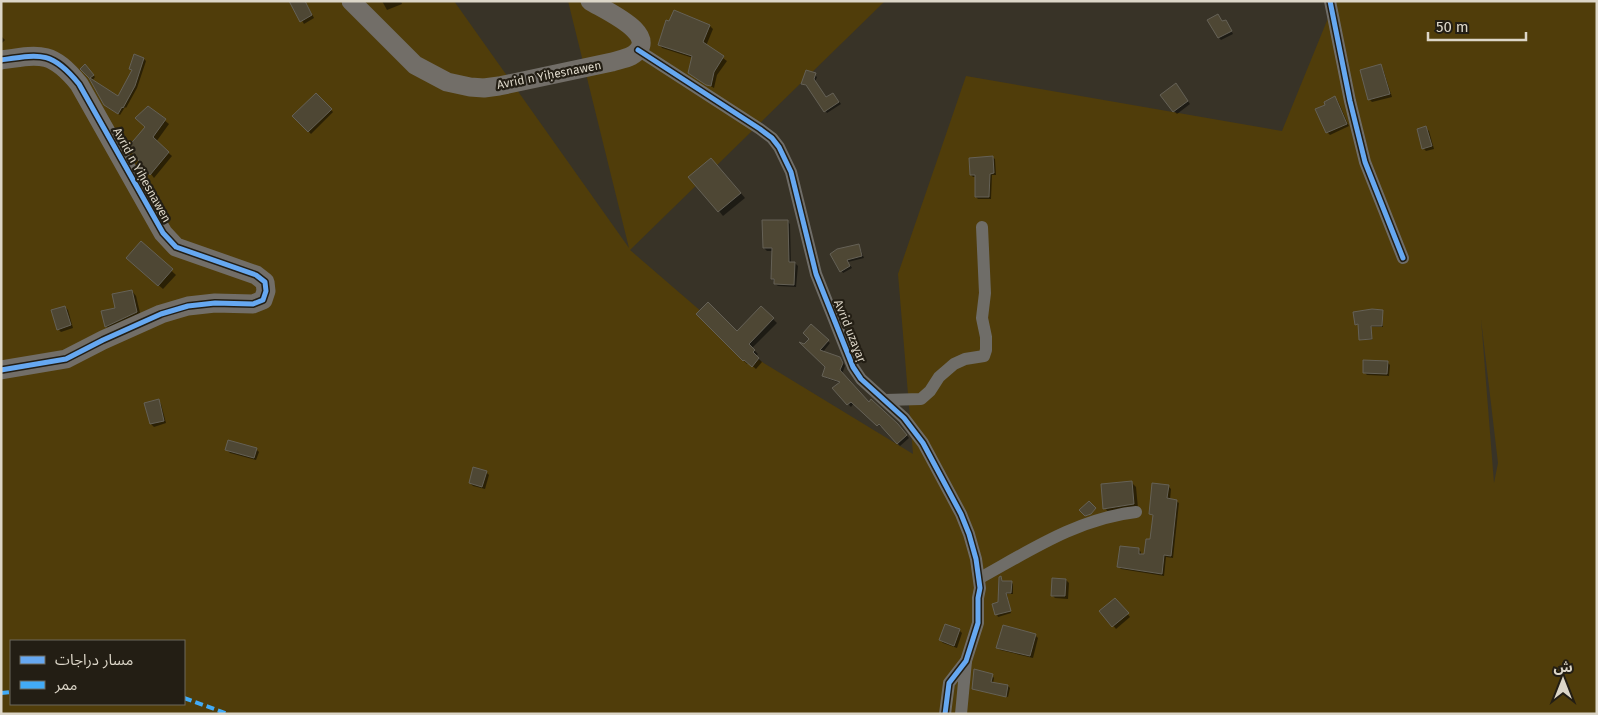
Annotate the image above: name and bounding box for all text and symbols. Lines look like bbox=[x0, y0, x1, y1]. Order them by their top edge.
scale bar bbox=[1428, 10, 1526, 42]
text: 50 m bbox=[1436, 18, 1469, 36]
street label: Avrid n Yiḥesnawen bbox=[496, 58, 602, 92]
street label: Avrid n Yiḥesnawen bbox=[110, 125, 174, 225]
street label: Avrid uzaɣaṛ bbox=[831, 298, 869, 365]
legend bbox=[10, 640, 185, 705]
text: مسار دراجات bbox=[55, 651, 133, 669]
north arrow bbox=[1538, 655, 1588, 705]
text: ش bbox=[1553, 659, 1573, 676]
text: ممر bbox=[54, 676, 78, 694]

